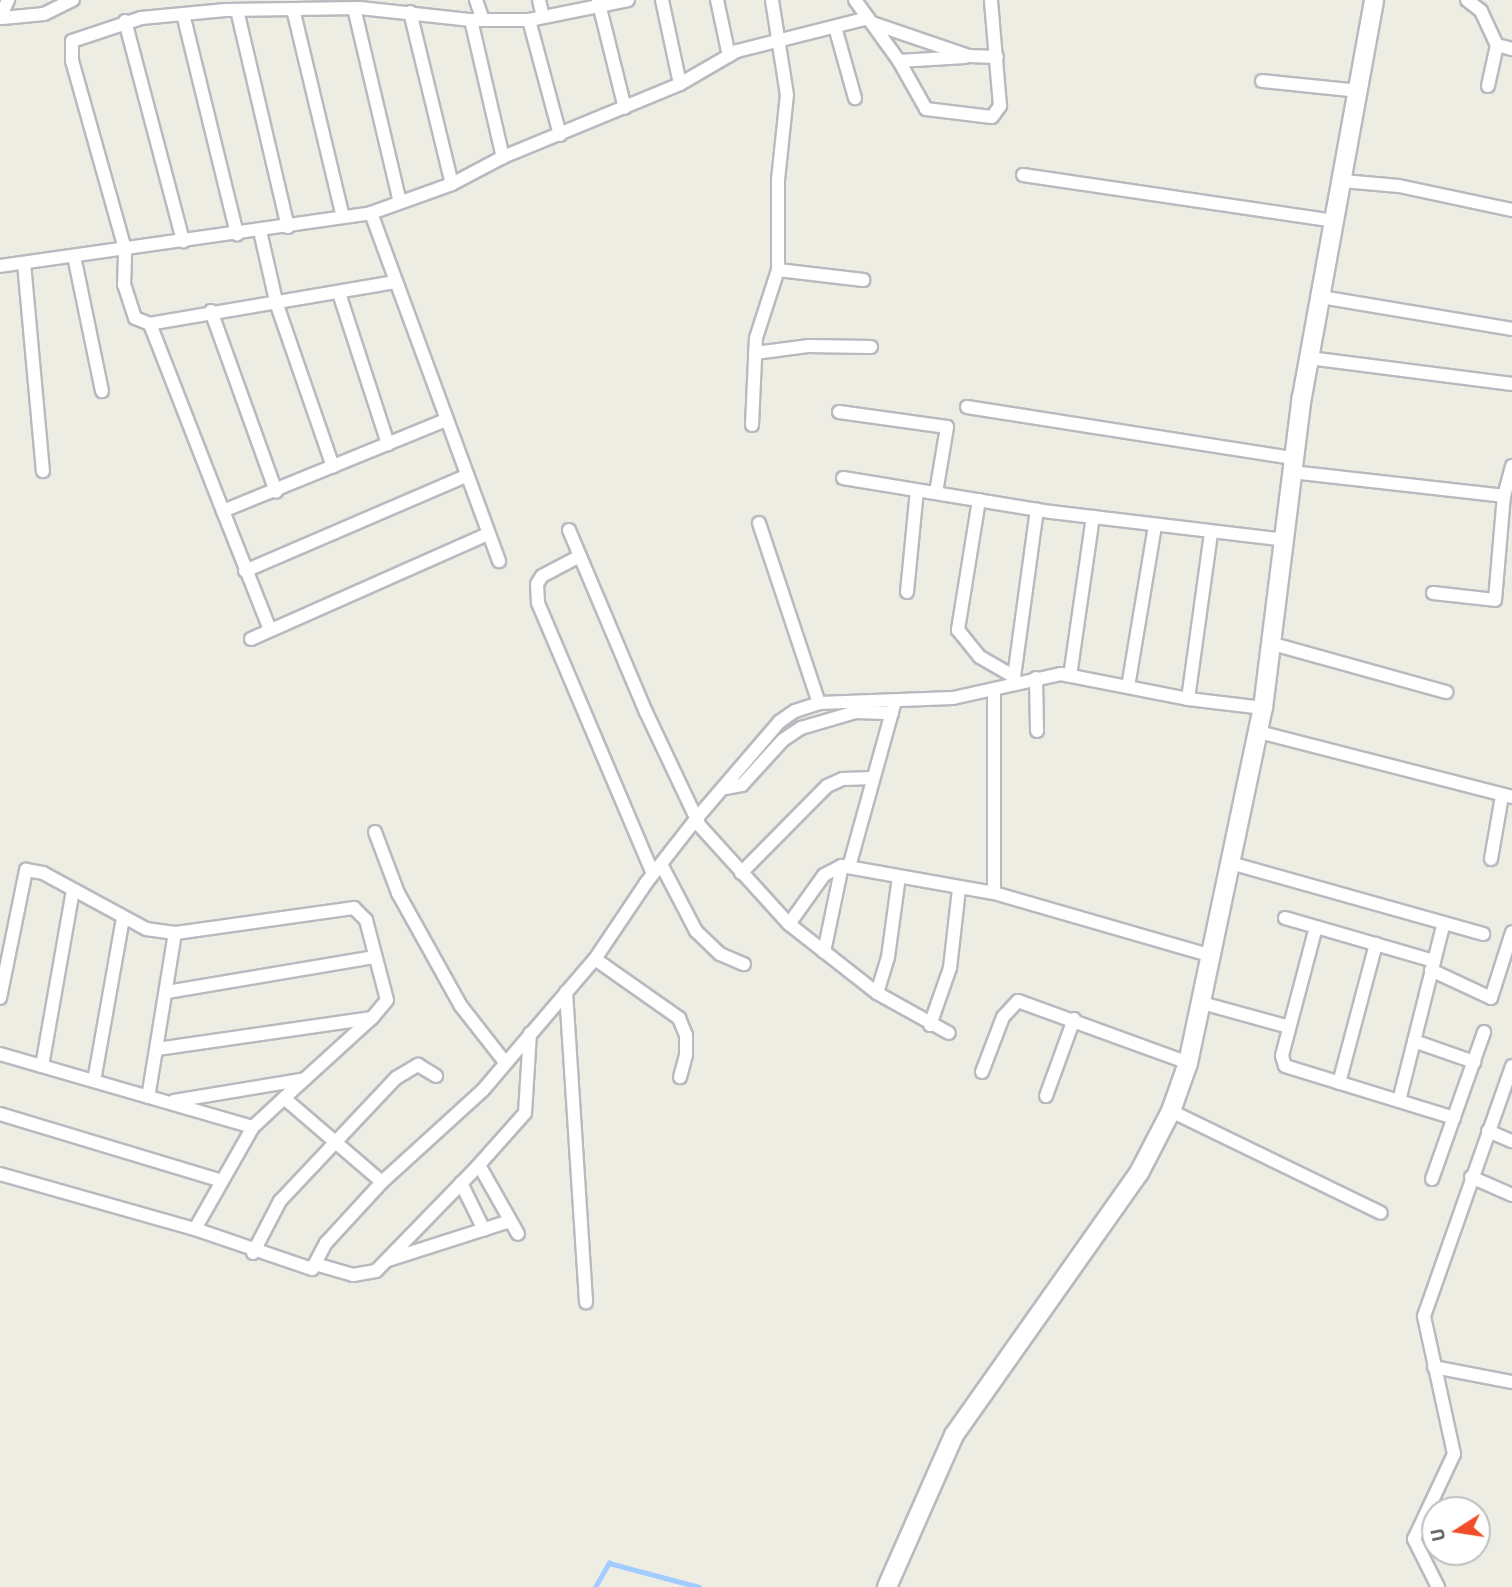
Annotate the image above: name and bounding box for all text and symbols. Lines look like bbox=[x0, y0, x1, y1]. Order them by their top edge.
north arrow bbox=[1421, 1496, 1491, 1566]
text: U bbox=[1421, 1526, 1452, 1544]

